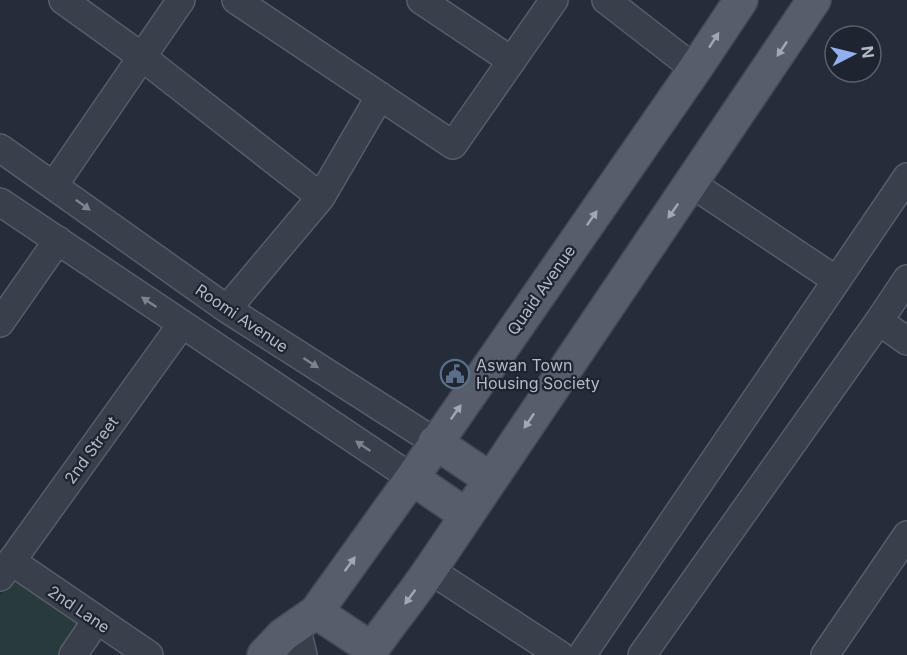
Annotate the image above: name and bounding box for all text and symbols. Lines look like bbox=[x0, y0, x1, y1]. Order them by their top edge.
north arrow bbox=[823, 24, 883, 84]
one-way arrow bbox=[709, 32, 720, 48]
one-way arrow bbox=[776, 40, 788, 56]
text: N bbox=[857, 45, 879, 59]
one-way arrow bbox=[74, 199, 90, 211]
one-way arrow bbox=[667, 202, 679, 218]
one-way arrow bbox=[586, 210, 597, 226]
street label: Quaid Avenue bbox=[503, 241, 579, 339]
street label: Roomi Avenue bbox=[192, 280, 292, 356]
one-way arrow bbox=[141, 297, 157, 308]
place label: Aswan Town Housing Society bbox=[476, 355, 600, 393]
one-way arrow bbox=[303, 358, 320, 369]
public building icon: Aswan Town Housing Society bbox=[439, 358, 471, 390]
one-way arrow bbox=[450, 405, 462, 421]
street label: 2nd Street bbox=[60, 412, 122, 488]
one-way arrow bbox=[524, 413, 535, 429]
one-way arrow bbox=[356, 440, 372, 452]
one-way arrow bbox=[344, 557, 356, 573]
street label: 2nd Lane bbox=[44, 581, 114, 637]
one-way arrow bbox=[404, 588, 416, 604]

